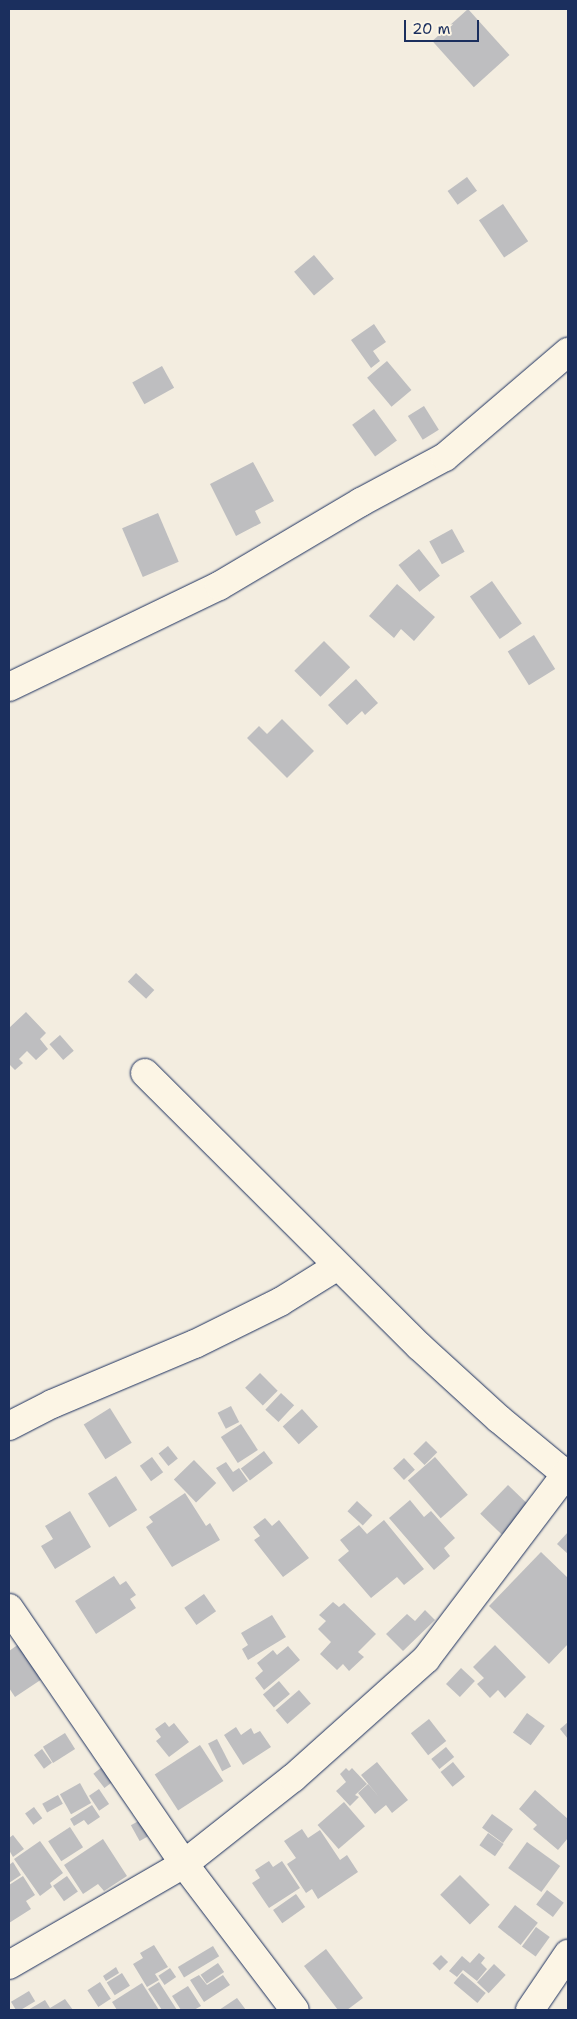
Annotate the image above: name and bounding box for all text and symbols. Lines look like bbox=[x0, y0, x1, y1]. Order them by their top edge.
scale bar bbox=[407, 10, 482, 42]
text: 20 m bbox=[412, 19, 451, 39]

